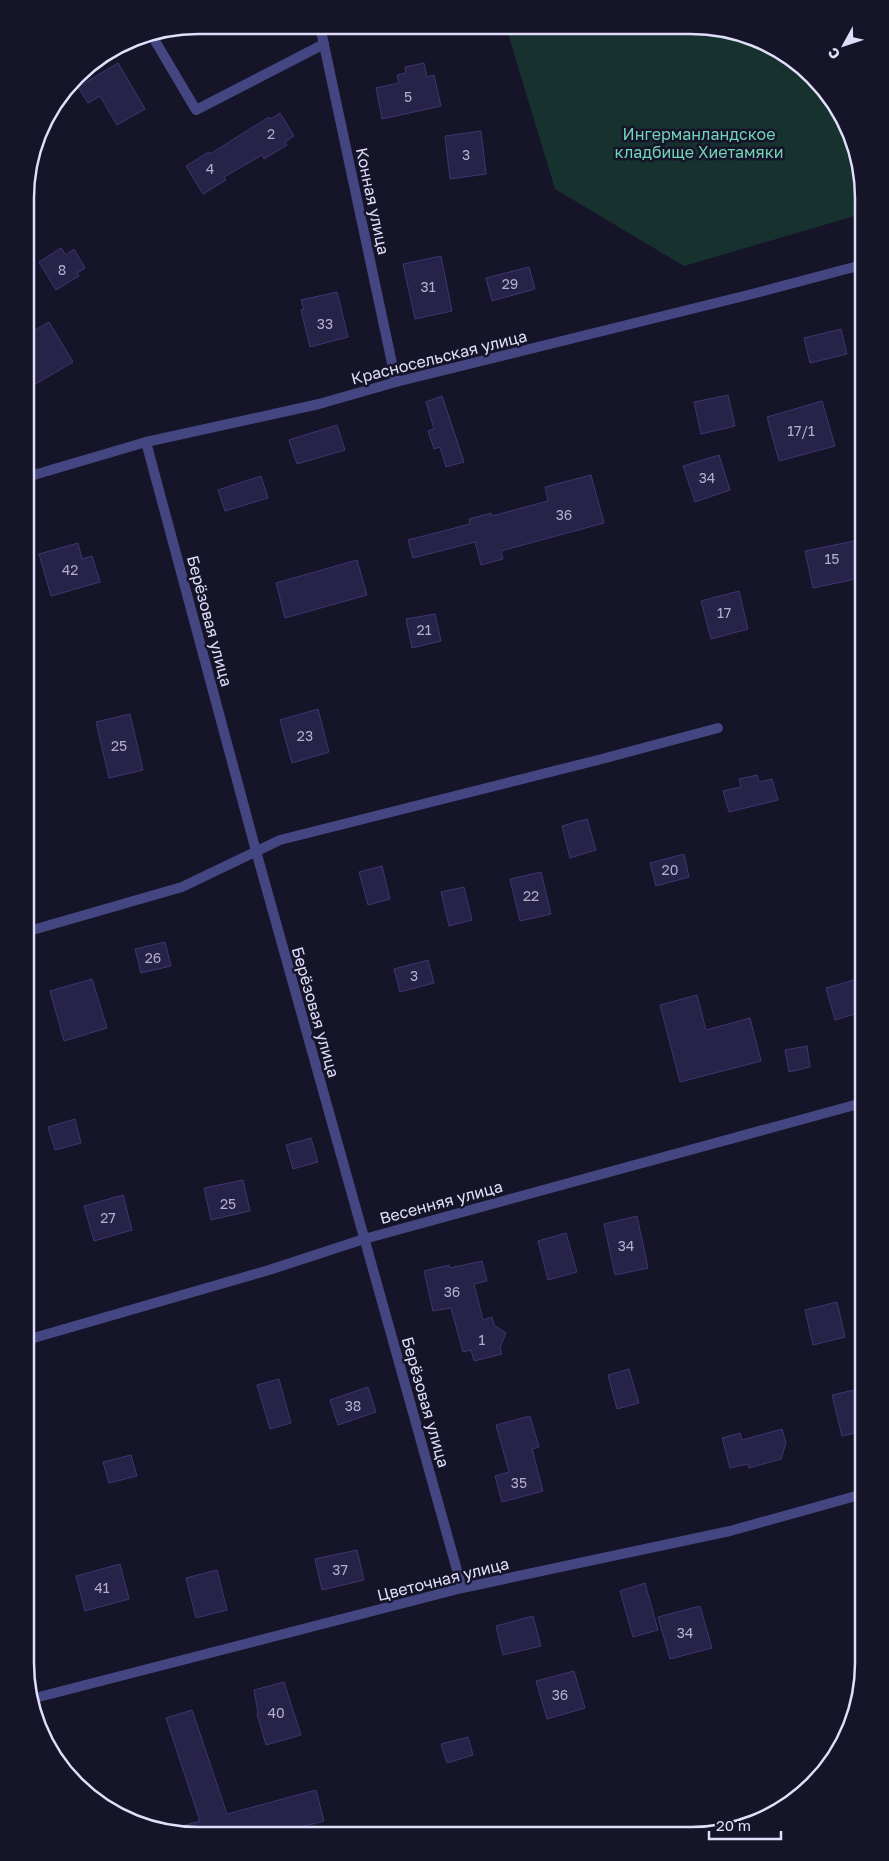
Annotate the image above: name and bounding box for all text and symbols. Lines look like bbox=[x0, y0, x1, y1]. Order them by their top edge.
north arrow bbox=[819, 20, 869, 70]
text: С bbox=[824, 44, 843, 63]
house number: 5 bbox=[404, 88, 412, 105]
park label: Ингерманландское кладбище Хиетамяки bbox=[614, 124, 784, 162]
house number: 2 bbox=[267, 125, 275, 142]
street label: Конная улица bbox=[352, 146, 394, 256]
house number: 3 bbox=[462, 146, 470, 163]
house number: 4 bbox=[206, 160, 214, 177]
house number: 8 bbox=[58, 261, 66, 278]
house number: 29 bbox=[502, 275, 518, 292]
house number: 31 bbox=[421, 278, 436, 295]
house number: 33 bbox=[317, 315, 333, 332]
street label: Красносельская улица bbox=[349, 325, 529, 389]
house number: 17/1 bbox=[787, 422, 815, 439]
house number: 34 bbox=[699, 469, 715, 486]
house number: 36 bbox=[556, 506, 572, 523]
house number: 15 bbox=[825, 550, 839, 567]
street label: Берёзовая улица bbox=[183, 553, 237, 689]
house number: 42 bbox=[62, 561, 78, 578]
house number: 17 bbox=[717, 604, 731, 621]
house number: 21 bbox=[417, 621, 432, 638]
house number: 23 bbox=[297, 727, 313, 744]
house number: 25 bbox=[111, 737, 127, 754]
house number: 20 bbox=[662, 861, 678, 878]
house number: 22 bbox=[523, 887, 539, 904]
street label: Берёзовая улица bbox=[288, 944, 344, 1080]
house number: 26 bbox=[145, 949, 161, 966]
house number: 3 bbox=[410, 967, 418, 984]
street label: Весенняя улица bbox=[377, 1176, 505, 1228]
house number: 25 bbox=[220, 1195, 236, 1212]
house number: 27 bbox=[100, 1209, 116, 1226]
house number: 34 bbox=[618, 1237, 634, 1254]
house number: 36 bbox=[444, 1283, 460, 1300]
house number: 1 bbox=[479, 1331, 486, 1348]
street label: Берёзовая улица bbox=[398, 1334, 454, 1470]
house number: 38 bbox=[345, 1397, 361, 1414]
house number: 35 bbox=[511, 1474, 527, 1491]
street label: Цветочная улица bbox=[375, 1553, 511, 1605]
house number: 37 bbox=[332, 1561, 348, 1578]
house number: 41 bbox=[94, 1579, 110, 1596]
house number: 34 bbox=[677, 1624, 693, 1641]
house number: 36 bbox=[552, 1686, 568, 1703]
house number: 40 bbox=[267, 1704, 285, 1721]
scale bar bbox=[709, 1808, 782, 1840]
text: 20 m bbox=[716, 1816, 751, 1834]

